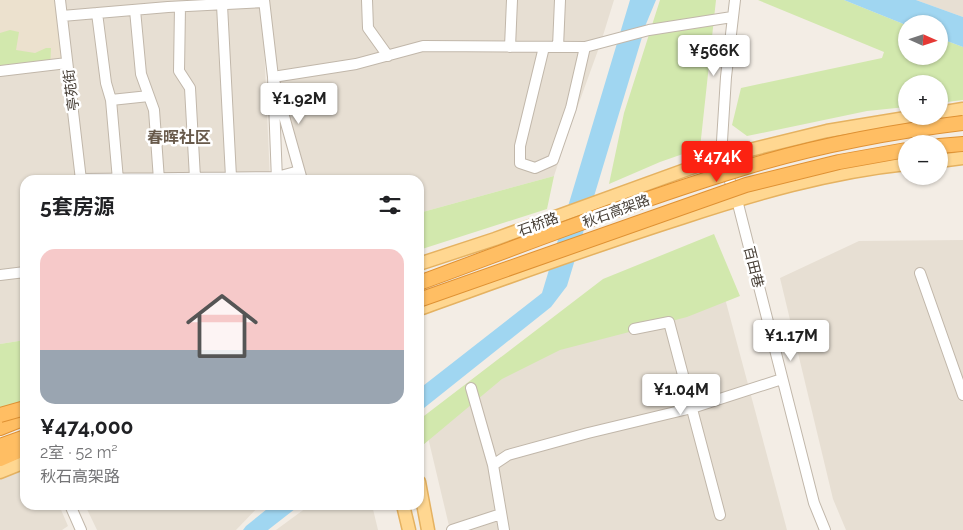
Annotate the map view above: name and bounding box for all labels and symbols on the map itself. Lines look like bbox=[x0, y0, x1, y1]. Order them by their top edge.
north arrow bbox=[898, 15, 948, 65]
pin: ¥566K bbox=[679, 34, 749, 77]
street label: 亭苑街 bbox=[61, 68, 81, 112]
pin: ¥1.92M bbox=[258, 82, 340, 125]
district label: 春晖社区 bbox=[147, 128, 211, 147]
pin: ¥474K bbox=[682, 140, 752, 183]
street label: 秋石高架路 bbox=[580, 192, 652, 230]
street label: 石桥路 bbox=[516, 209, 560, 239]
street label: 百田巷 bbox=[741, 245, 767, 289]
pin: ¥1.17M bbox=[750, 320, 832, 362]
pin: ¥1.04M bbox=[640, 374, 722, 416]

